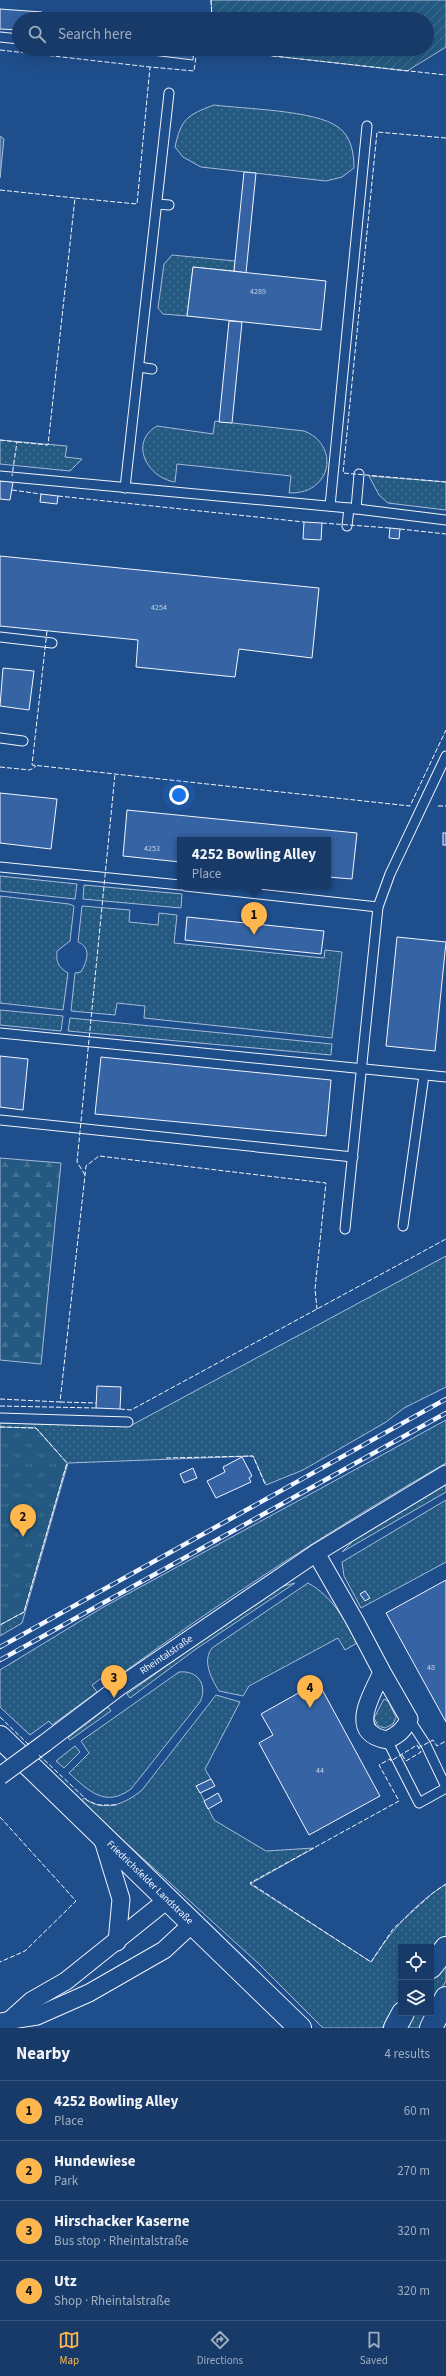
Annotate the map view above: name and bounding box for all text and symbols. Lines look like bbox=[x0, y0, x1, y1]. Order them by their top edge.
search box bbox=[12, 12, 434, 56]
icon: search bbox=[26, 23, 48, 45]
text: Search here bbox=[58, 24, 132, 45]
house number: 4289 bbox=[250, 286, 266, 297]
house number: 4254 bbox=[151, 602, 167, 613]
your location bbox=[169, 785, 189, 805]
popup bbox=[177, 837, 331, 889]
house number: 4253 bbox=[144, 843, 160, 854]
text: 4252 Bowling Alley bbox=[192, 844, 316, 865]
text: Place bbox=[192, 865, 221, 883]
pin: 1 bbox=[241, 902, 267, 935]
pin: 2 bbox=[10, 1504, 36, 1537]
street label: Rheintalstraße bbox=[137, 1632, 196, 1678]
house number: 48 bbox=[427, 1662, 435, 1673]
pin: 3 bbox=[101, 1665, 127, 1698]
pin: 4 bbox=[297, 1675, 323, 1708]
house number: 44 bbox=[316, 1765, 324, 1776]
street label: Friedrichsfelder Landstraße bbox=[104, 1837, 196, 1928]
map controls bbox=[398, 1944, 434, 2016]
button: locate bbox=[398, 1944, 434, 1980]
button: layers bbox=[398, 1980, 434, 2016]
text: Nearby bbox=[16, 2042, 70, 2066]
text: 4 results bbox=[385, 2045, 430, 2063]
text: 4252 Bowling Alley bbox=[54, 2091, 178, 2112]
text: 1 bbox=[26, 2102, 32, 2120]
text: 60 m bbox=[404, 2102, 430, 2120]
text: Place bbox=[54, 2112, 83, 2130]
text: Hundewiese bbox=[54, 2151, 135, 2172]
text: 2 bbox=[26, 2162, 32, 2180]
text: 270 m bbox=[397, 2162, 430, 2180]
text: Park bbox=[54, 2172, 78, 2190]
text: Hirschacker Kaserne bbox=[54, 2211, 190, 2232]
text: 3 bbox=[26, 2222, 32, 2240]
text: 320 m bbox=[397, 2222, 430, 2240]
text: Bus stop · Rheintalstraße bbox=[54, 2232, 188, 2250]
text: Utz bbox=[54, 2271, 77, 2292]
text: 4 bbox=[26, 2282, 32, 2300]
text: 320 m bbox=[397, 2282, 430, 2300]
text: Shop · Rheintalstraße bbox=[54, 2292, 170, 2310]
tab: Map bbox=[58, 2329, 80, 2368]
tab: Directions bbox=[197, 2329, 243, 2368]
tab: Saved bbox=[360, 2329, 388, 2368]

